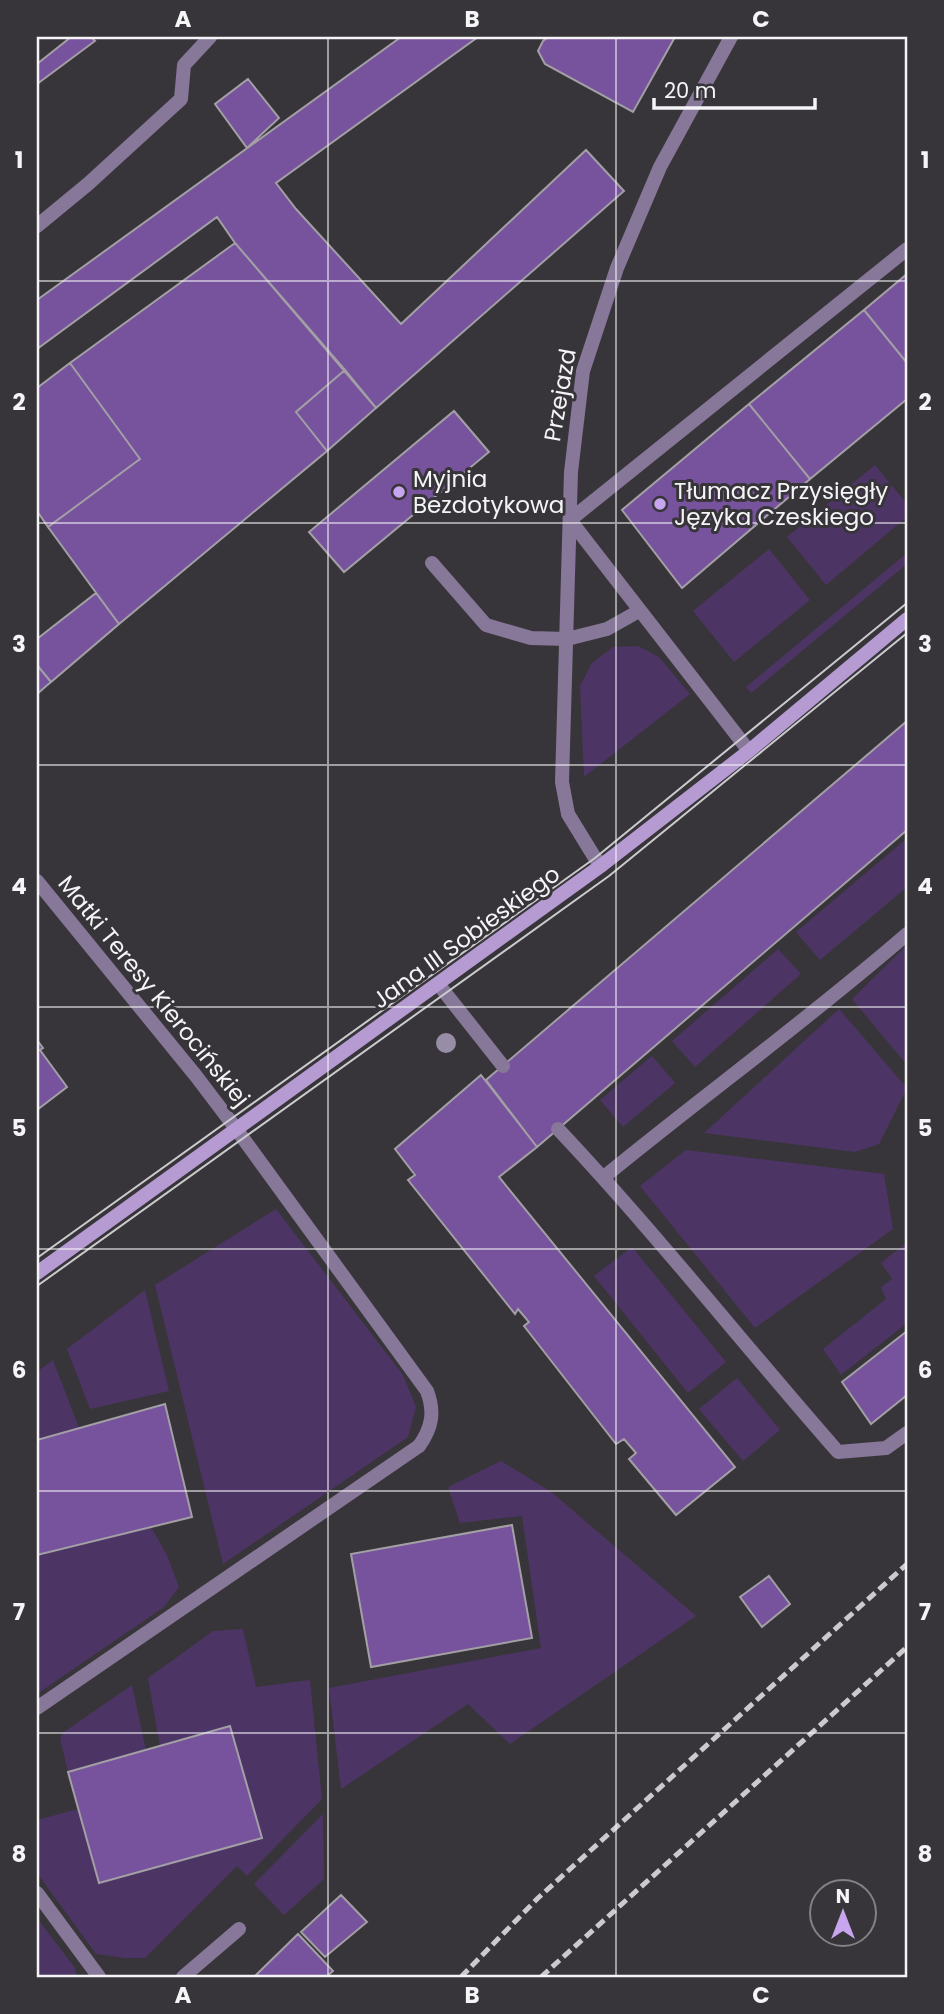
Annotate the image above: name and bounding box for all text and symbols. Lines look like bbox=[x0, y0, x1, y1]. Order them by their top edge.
text: A bbox=[175, 3, 192, 35]
text: B bbox=[464, 3, 480, 35]
text: C bbox=[752, 3, 770, 35]
scale bar bbox=[654, 66, 814, 110]
text: 20 m bbox=[664, 76, 717, 105]
text: 1 bbox=[15, 144, 23, 176]
text: 1 bbox=[921, 144, 929, 176]
street label: Przejazd bbox=[536, 346, 584, 444]
text: 2 bbox=[12, 386, 26, 418]
text: 2 bbox=[918, 386, 932, 418]
place label: Myjnia Bezdotykowa bbox=[413, 463, 564, 521]
place label: Tłumacz Przysięgły Języka Czeskiego bbox=[674, 475, 888, 533]
marker: Myjnia Bezdotykowa bbox=[391, 484, 407, 500]
marker: Tłumacz Przysięgły Języka Czeskiego bbox=[652, 496, 668, 512]
text: 3 bbox=[12, 628, 26, 660]
text: 3 bbox=[918, 628, 932, 660]
street label: Jana III Sobieskiego bbox=[366, 858, 566, 1016]
street label: Matki Teresy Kierocińskiej bbox=[51, 869, 257, 1113]
text: 4 bbox=[11, 870, 27, 902]
text: 4 bbox=[917, 870, 933, 902]
text: 5 bbox=[12, 1112, 26, 1144]
text: 5 bbox=[918, 1112, 932, 1144]
text: 6 bbox=[12, 1354, 26, 1386]
text: 6 bbox=[918, 1354, 932, 1386]
text: 7 bbox=[13, 1596, 25, 1628]
text: 7 bbox=[919, 1596, 931, 1628]
text: 8 bbox=[12, 1838, 26, 1870]
text: 8 bbox=[918, 1838, 932, 1870]
north arrow bbox=[808, 1878, 878, 1948]
text: N bbox=[836, 1883, 850, 1910]
text: A bbox=[175, 1979, 192, 2011]
text: B bbox=[464, 1979, 480, 2011]
text: C bbox=[752, 1979, 770, 2011]

